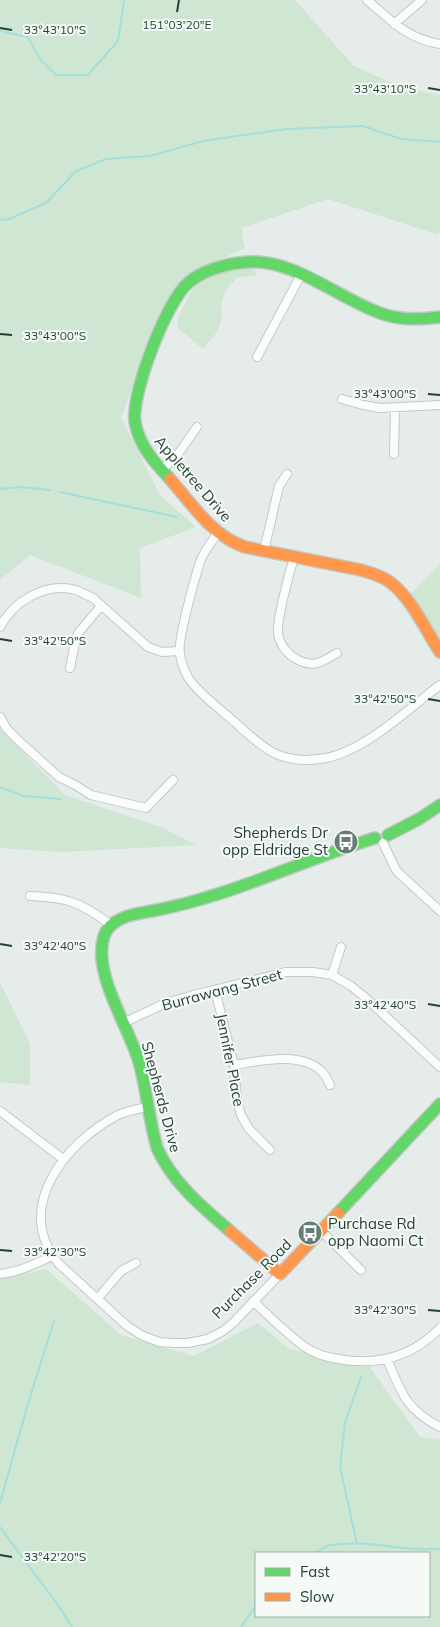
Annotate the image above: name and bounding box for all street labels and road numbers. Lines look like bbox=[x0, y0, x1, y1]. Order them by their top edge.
street label: Appletree Drive bbox=[151, 432, 236, 526]
street label: Burrawang Street bbox=[160, 964, 284, 1015]
street label: Jennifer Place bbox=[212, 1012, 249, 1108]
street label: Shepherds Drive bbox=[138, 1039, 185, 1154]
street label: Purchase Road bbox=[208, 1235, 296, 1323]

